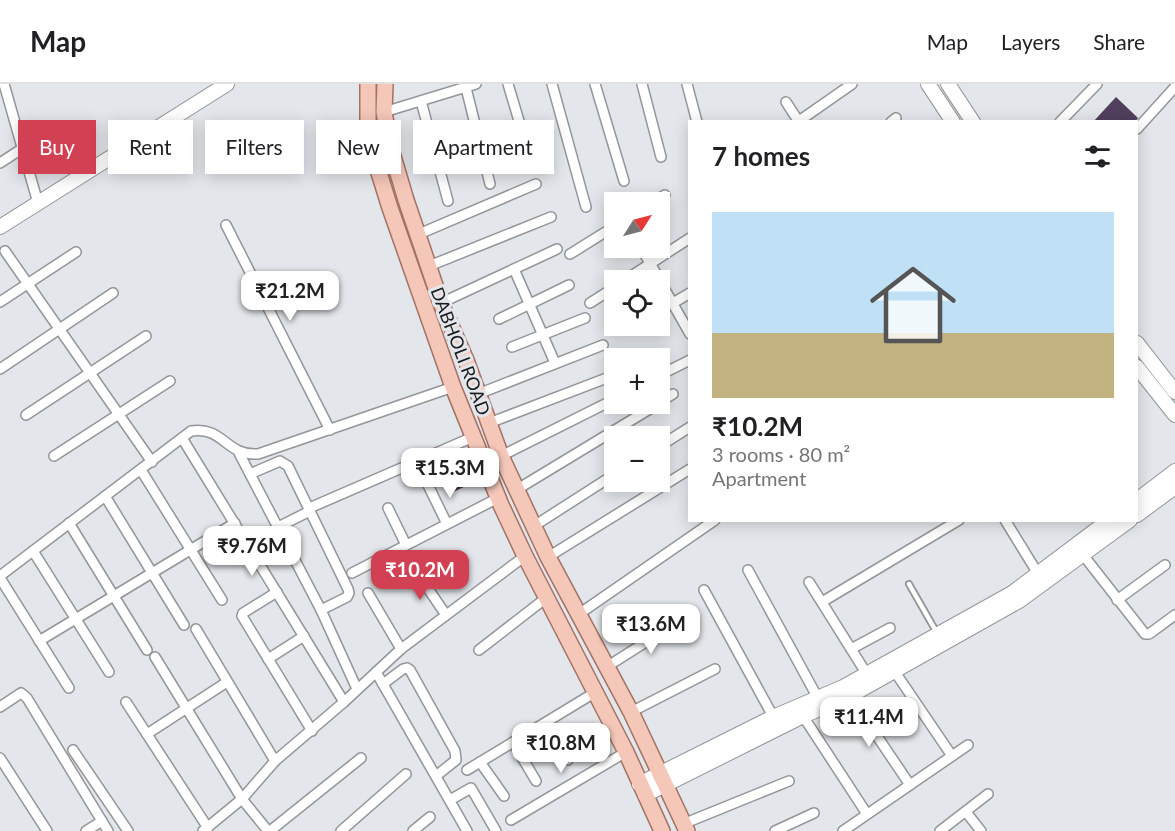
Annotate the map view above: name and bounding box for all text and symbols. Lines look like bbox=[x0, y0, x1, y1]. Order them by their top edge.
text: Map bbox=[30, 24, 86, 58]
text: Map bbox=[927, 29, 968, 54]
text: Layers bbox=[1001, 29, 1060, 54]
text: Share bbox=[1093, 29, 1145, 54]
chip: Buy bbox=[18, 120, 96, 174]
chip: Rent bbox=[108, 120, 193, 174]
chip: Filters bbox=[205, 120, 304, 174]
chip: New bbox=[316, 120, 401, 174]
chip: Apartment bbox=[413, 120, 554, 174]
text: 7 homes bbox=[712, 140, 810, 172]
icon: filters bbox=[1081, 140, 1114, 173]
north arrow bbox=[604, 192, 670, 258]
map controls bbox=[604, 192, 670, 492]
icon: home bbox=[859, 251, 967, 359]
button: locate bbox=[604, 270, 670, 336]
pin: ₹21.2M bbox=[241, 271, 339, 322]
text: ₹21.2M bbox=[255, 278, 325, 302]
street label: DABHOLI ROAD bbox=[426, 284, 496, 418]
button: + bbox=[604, 348, 670, 414]
text: ₹10.2M bbox=[712, 410, 803, 442]
button: − bbox=[604, 426, 670, 492]
text: 3 rooms · 80 m² bbox=[712, 442, 850, 466]
pin: ₹15.3M bbox=[401, 448, 499, 499]
text: ₹15.3M bbox=[415, 455, 485, 479]
text: Apartment bbox=[712, 466, 806, 490]
pin: ₹9.76M bbox=[203, 526, 301, 577]
text: ₹9.76M bbox=[217, 533, 287, 557]
pin: ₹10.2M bbox=[371, 550, 469, 601]
text: ₹10.2M bbox=[385, 557, 455, 581]
pin: ₹13.6M bbox=[602, 604, 700, 655]
text: ₹13.6M bbox=[616, 611, 686, 635]
pin: ₹11.4M bbox=[820, 697, 918, 748]
text: ₹11.4M bbox=[834, 704, 904, 728]
pin: ₹10.8M bbox=[512, 723, 610, 774]
text: ₹10.8M bbox=[526, 730, 596, 754]

